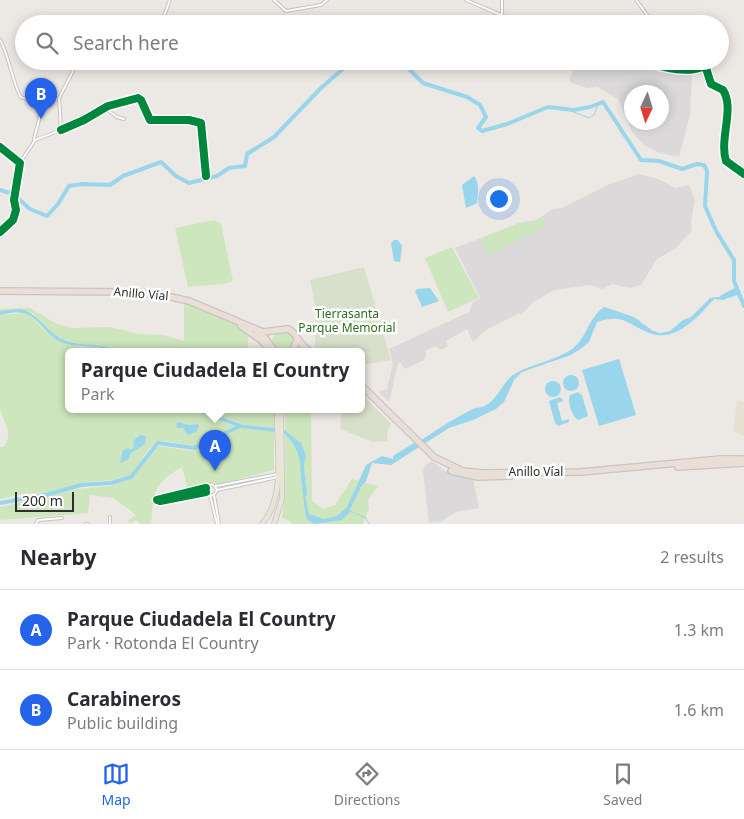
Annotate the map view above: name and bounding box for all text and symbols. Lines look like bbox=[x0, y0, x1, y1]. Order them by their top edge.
search box bbox=[15, 15, 729, 70]
icon: search bbox=[33, 29, 61, 57]
text: Search here bbox=[73, 30, 179, 56]
pin: B bbox=[25, 78, 57, 119]
north arrow bbox=[624, 85, 669, 130]
your location bbox=[486, 186, 512, 212]
street label: Anillo Víal bbox=[113, 283, 169, 304]
park label: Tierrasanta Parque Memorial bbox=[298, 305, 396, 336]
popup bbox=[65, 348, 365, 413]
text: Parque Ciudadela El Country bbox=[81, 357, 349, 383]
text: Park bbox=[81, 383, 115, 405]
pin: A bbox=[199, 430, 231, 471]
street label: Anillo Víal bbox=[509, 463, 563, 480]
scale bar bbox=[15, 489, 74, 512]
text: 200 m bbox=[22, 491, 63, 510]
text: Nearby bbox=[20, 543, 96, 571]
text: 2 results bbox=[660, 546, 724, 568]
text: Parque Ciudadela El Country bbox=[67, 606, 336, 632]
text: A bbox=[30, 619, 42, 641]
text: 1.3 km bbox=[674, 619, 724, 641]
text: Park · Rotonda El Country bbox=[67, 632, 259, 654]
text: Carabineros bbox=[67, 686, 181, 712]
text: B bbox=[31, 699, 41, 721]
text: 1.6 km bbox=[674, 699, 724, 721]
text: Public building bbox=[67, 712, 178, 734]
tab: Map bbox=[102, 760, 131, 809]
tab: Directions bbox=[334, 760, 400, 809]
tab: Saved bbox=[603, 760, 642, 809]

